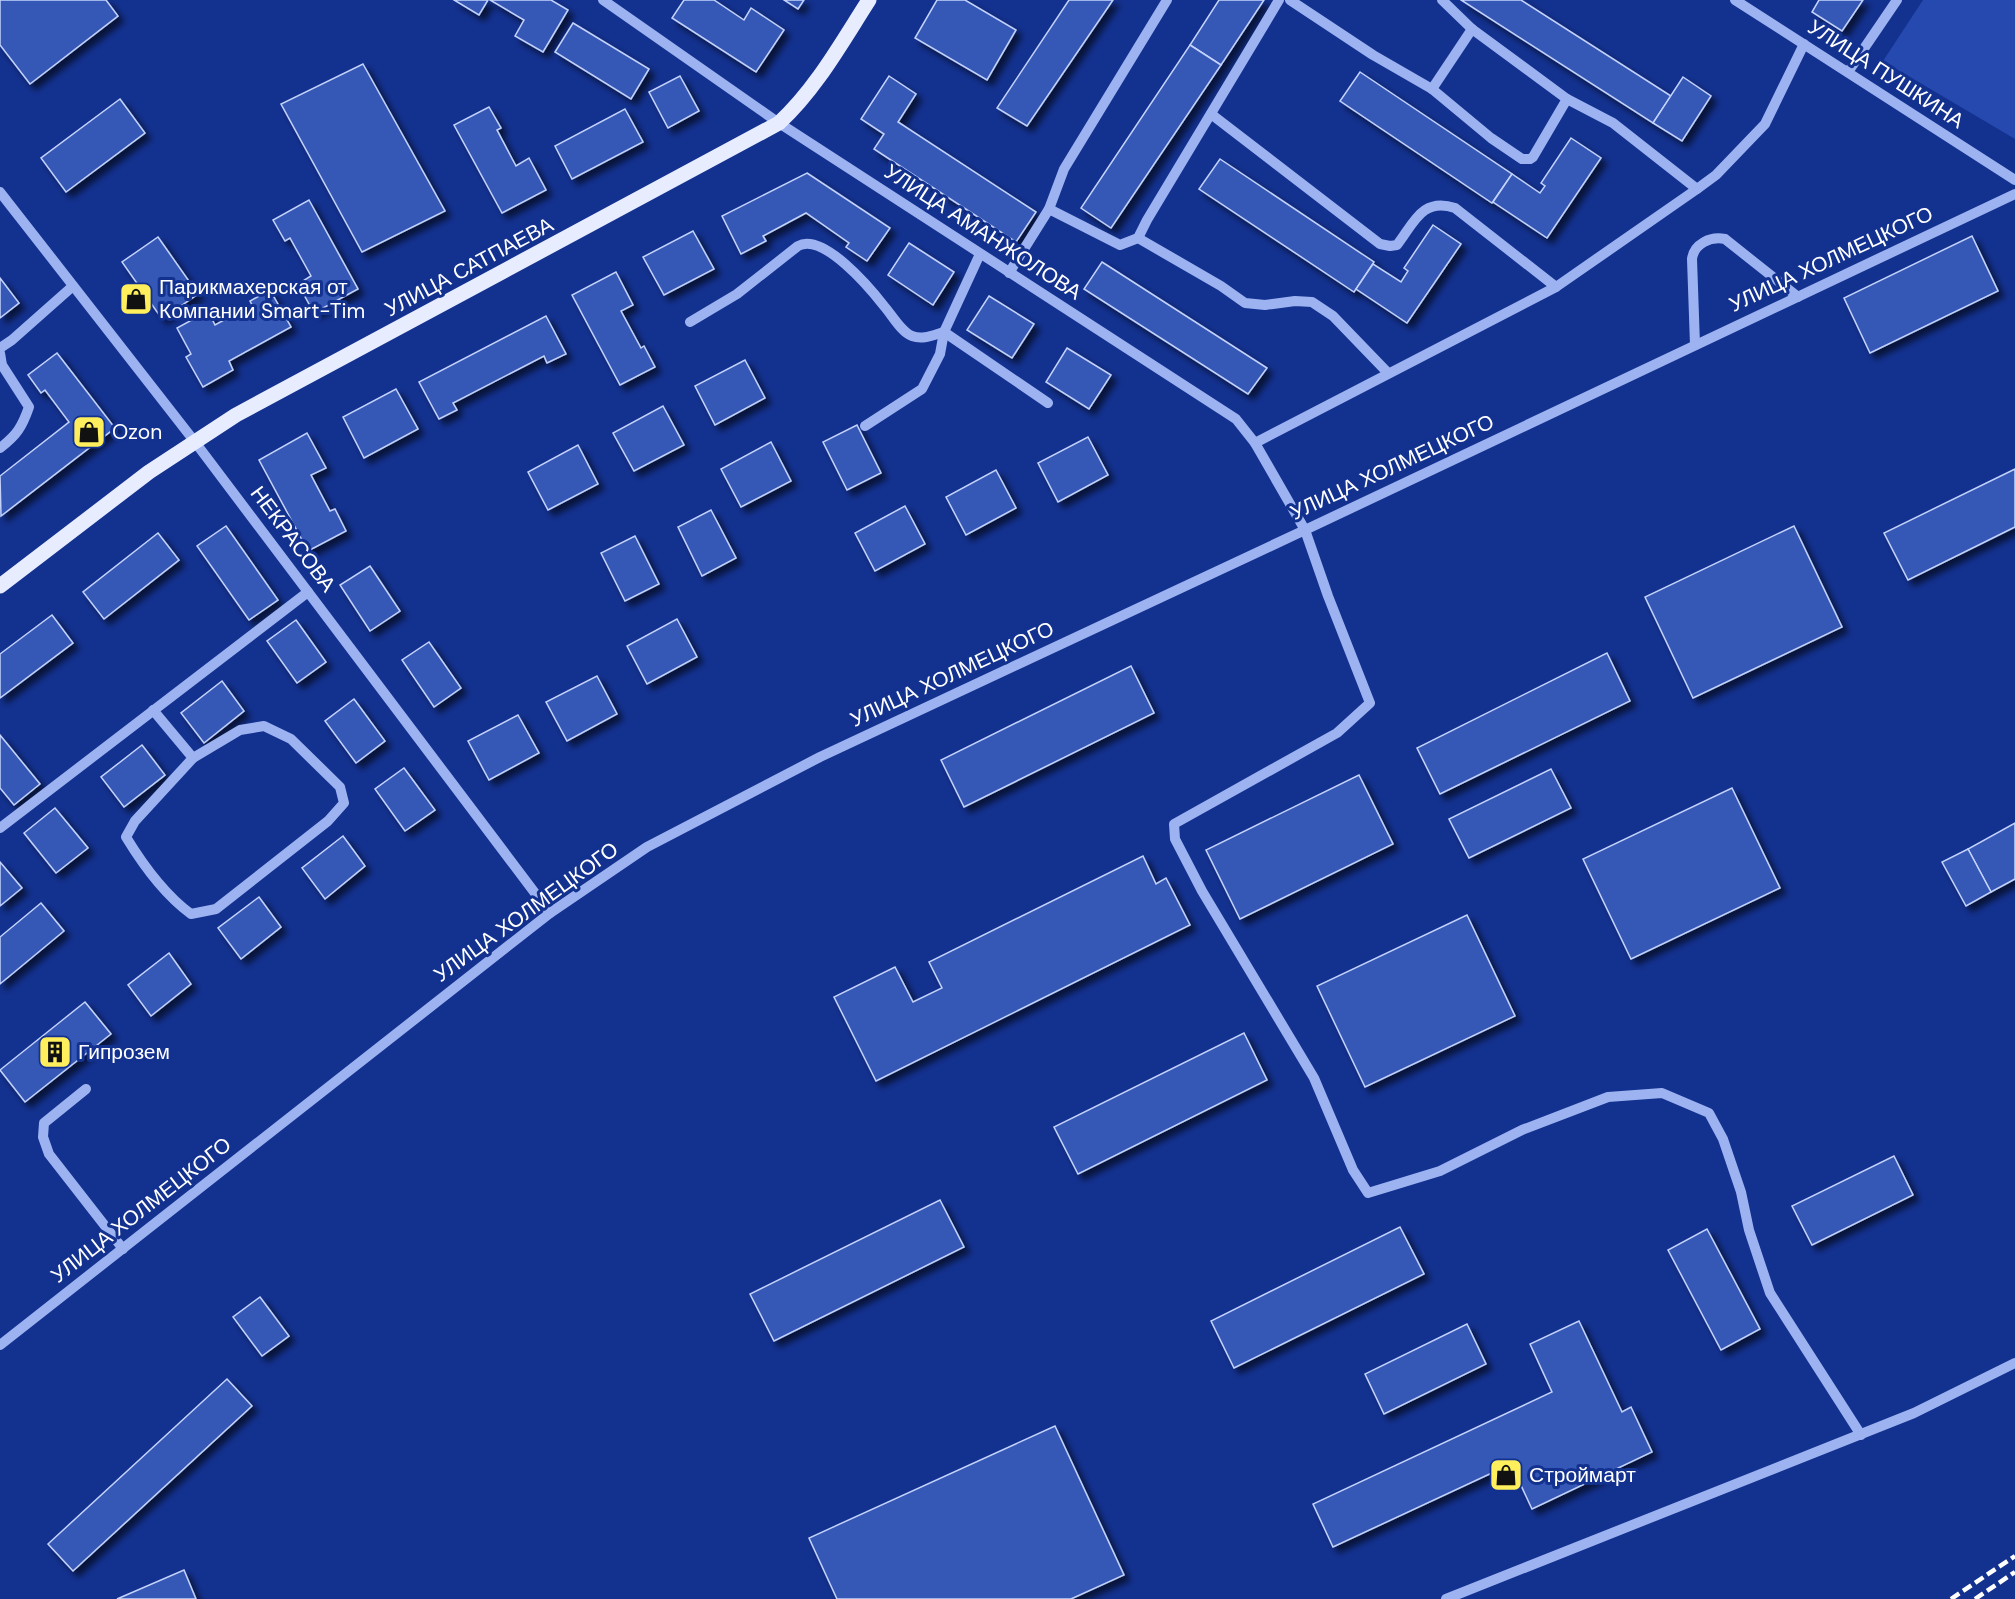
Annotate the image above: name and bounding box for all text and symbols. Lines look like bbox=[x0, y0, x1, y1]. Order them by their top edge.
street label: УЛИЦА ПУШКИНА bbox=[1803, 13, 1969, 135]
street label: УЛИЦА АМАНЖОЛОВА bbox=[879, 158, 1087, 306]
street label: УЛИЦА ХОЛМЕЦКОГО bbox=[1725, 199, 1937, 319]
street label: УЛИЦА САТПАЕВА bbox=[380, 211, 558, 323]
place label: Парикмахерская от Компании Smart-Tim bbox=[159, 273, 365, 325]
shop icon: Парикмахерская от Компании Smart-Tim bbox=[118, 281, 154, 317]
street label: УЛИЦА ХОЛМЕЦКОГО bbox=[1286, 407, 1498, 527]
shop icon: Ozon bbox=[71, 414, 107, 450]
place label: Ozon bbox=[112, 418, 162, 446]
street label: НЕКРАСОВА bbox=[244, 480, 342, 598]
street label: УЛИЦА ХОЛМЕЦКОГО bbox=[846, 614, 1058, 734]
street label: УЛИЦА ХОЛМЕЦКОГО bbox=[428, 836, 624, 988]
building icon: Гипрозем bbox=[37, 1034, 73, 1070]
place label: Гипрозем bbox=[78, 1038, 170, 1066]
street label: УЛИЦА ХОЛМЕЦКОГО bbox=[45, 1131, 237, 1289]
shop icon: Строймарт bbox=[1488, 1457, 1524, 1493]
place label: Строймарт bbox=[1529, 1461, 1636, 1489]

